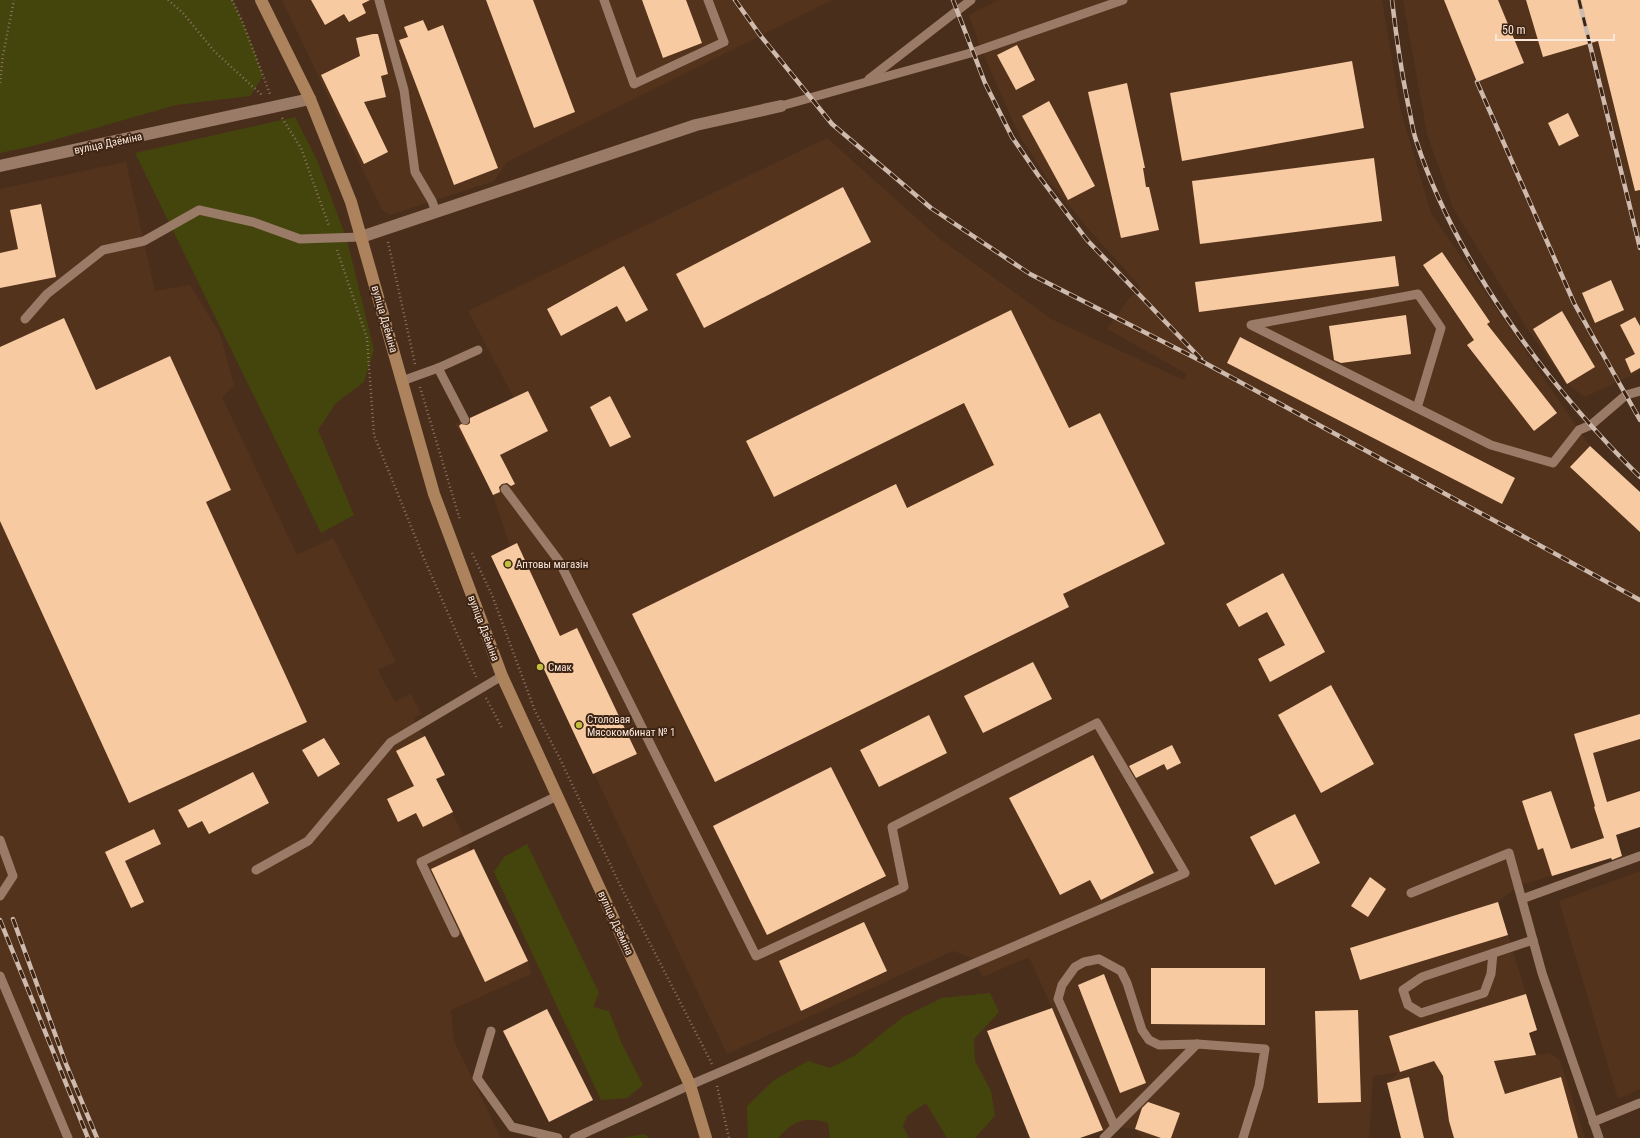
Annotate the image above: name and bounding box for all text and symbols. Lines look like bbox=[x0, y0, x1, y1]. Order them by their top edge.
scale bar bbox=[1496, 16, 1614, 42]
text: 50 m bbox=[1502, 23, 1526, 37]
street label: вуліца Дзёміна bbox=[73, 130, 143, 157]
street label: вуліца Дзёміна bbox=[369, 284, 400, 354]
place label: Аптовы магазін bbox=[516, 558, 588, 571]
marker: Аптовы магазін bbox=[503, 559, 513, 569]
street label: вуліца Дзёміна bbox=[465, 593, 502, 663]
place label: Смак bbox=[548, 661, 573, 674]
marker: Смак bbox=[535, 662, 545, 672]
place label: Столовая Мясокомбинат № 1 bbox=[587, 713, 676, 739]
marker: Столовая Мясокомбинат № 1 bbox=[574, 720, 584, 730]
street label: вуліца Дзёміна bbox=[595, 889, 636, 957]

